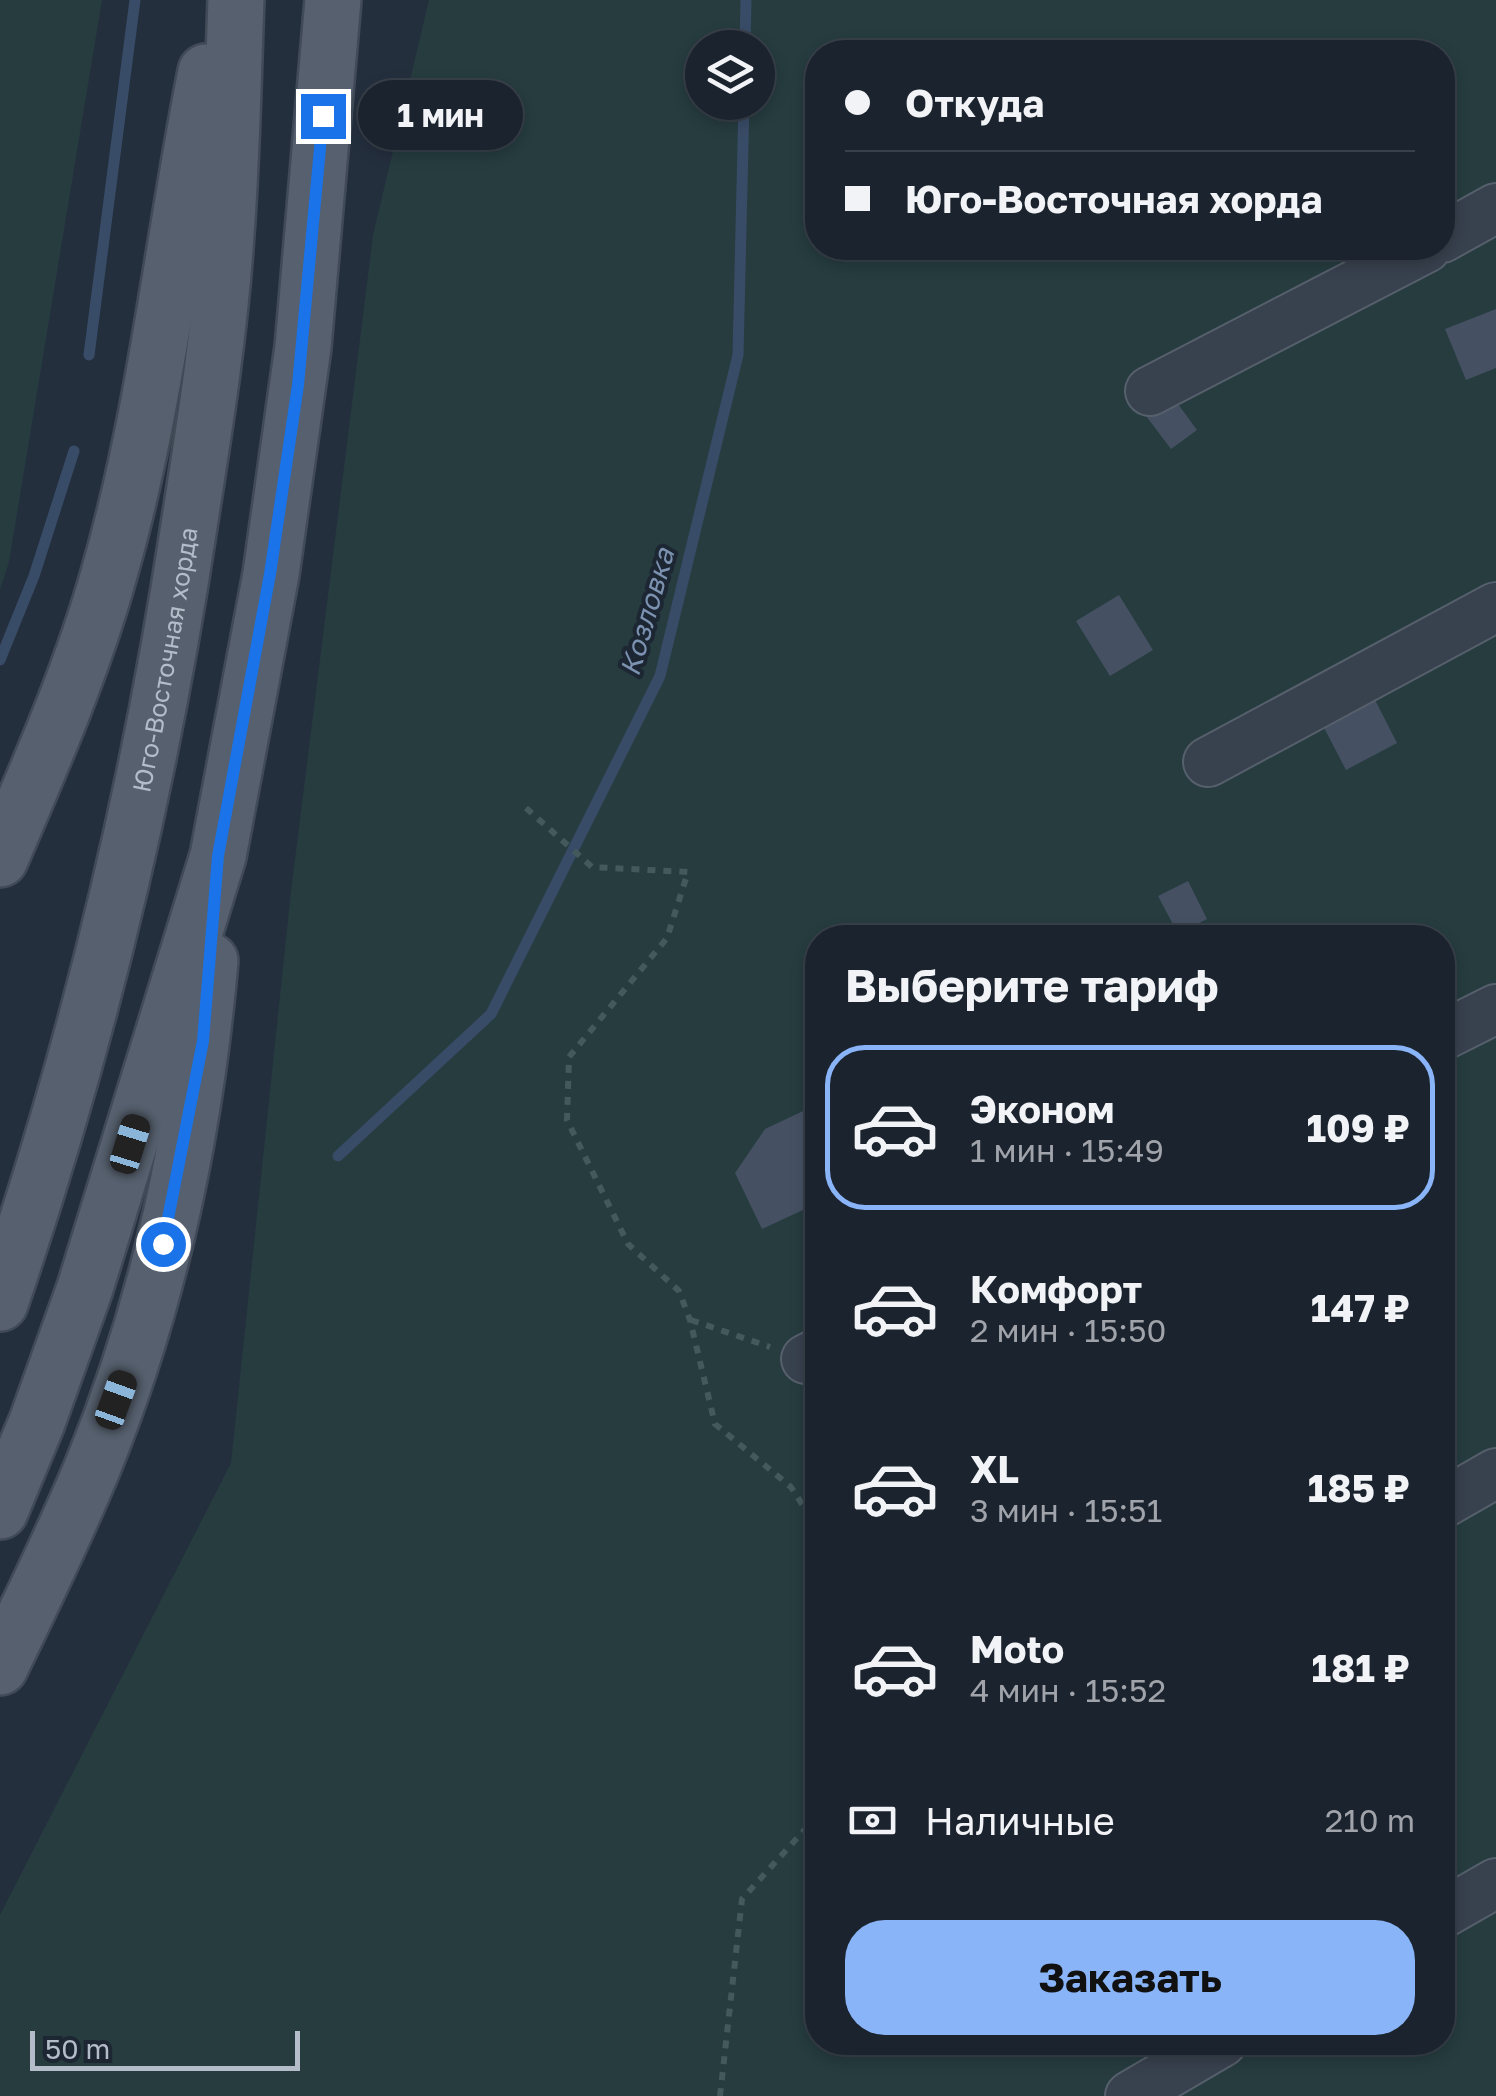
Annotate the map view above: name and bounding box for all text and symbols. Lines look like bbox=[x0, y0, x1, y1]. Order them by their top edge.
map controls bbox=[685, 30, 775, 120]
button: layers bbox=[685, 30, 775, 120]
text: Откуда bbox=[905, 80, 1044, 125]
callout: 1 мин bbox=[358, 81, 523, 151]
route end bbox=[301, 94, 346, 139]
text: 1 мин bbox=[397, 96, 484, 134]
text: Юго-Восточная хорда bbox=[905, 176, 1322, 221]
street label: Юго-Восточная хорда bbox=[125, 525, 204, 795]
water label: Козловка bbox=[613, 543, 681, 679]
text: Выберите тариф bbox=[845, 958, 1219, 1012]
icon: car bbox=[850, 1083, 940, 1173]
text: Эконом bbox=[970, 1086, 1114, 1131]
text: 109 ₽ bbox=[1306, 1105, 1410, 1150]
car bbox=[107, 1111, 153, 1177]
text: 1 мин · 15:49 bbox=[970, 1131, 1164, 1169]
route start bbox=[141, 1222, 186, 1267]
icon: car bbox=[850, 1263, 940, 1353]
text: Комфорт bbox=[970, 1266, 1142, 1311]
text: 147 ₽ bbox=[1311, 1285, 1410, 1330]
text: 2 мин · 15:50 bbox=[970, 1311, 1166, 1349]
car bbox=[92, 1367, 140, 1433]
icon: car bbox=[850, 1443, 940, 1533]
text: XL bbox=[970, 1446, 1019, 1491]
text: 185 ₽ bbox=[1308, 1465, 1410, 1510]
text: 3 мин · 15:51 bbox=[970, 1491, 1162, 1529]
icon: car bbox=[850, 1623, 940, 1713]
text: Moto bbox=[970, 1626, 1064, 1671]
text: 181 ₽ bbox=[1311, 1645, 1410, 1690]
text: 4 мин · 15:52 bbox=[970, 1671, 1166, 1709]
icon: cash bbox=[845, 1793, 900, 1848]
text: Наличные bbox=[925, 1798, 1115, 1843]
text: 210 m bbox=[1325, 1801, 1415, 1839]
button: Заказать bbox=[845, 1920, 1415, 2035]
scale bar bbox=[30, 2026, 300, 2070]
text: 50 m bbox=[45, 2032, 110, 2065]

